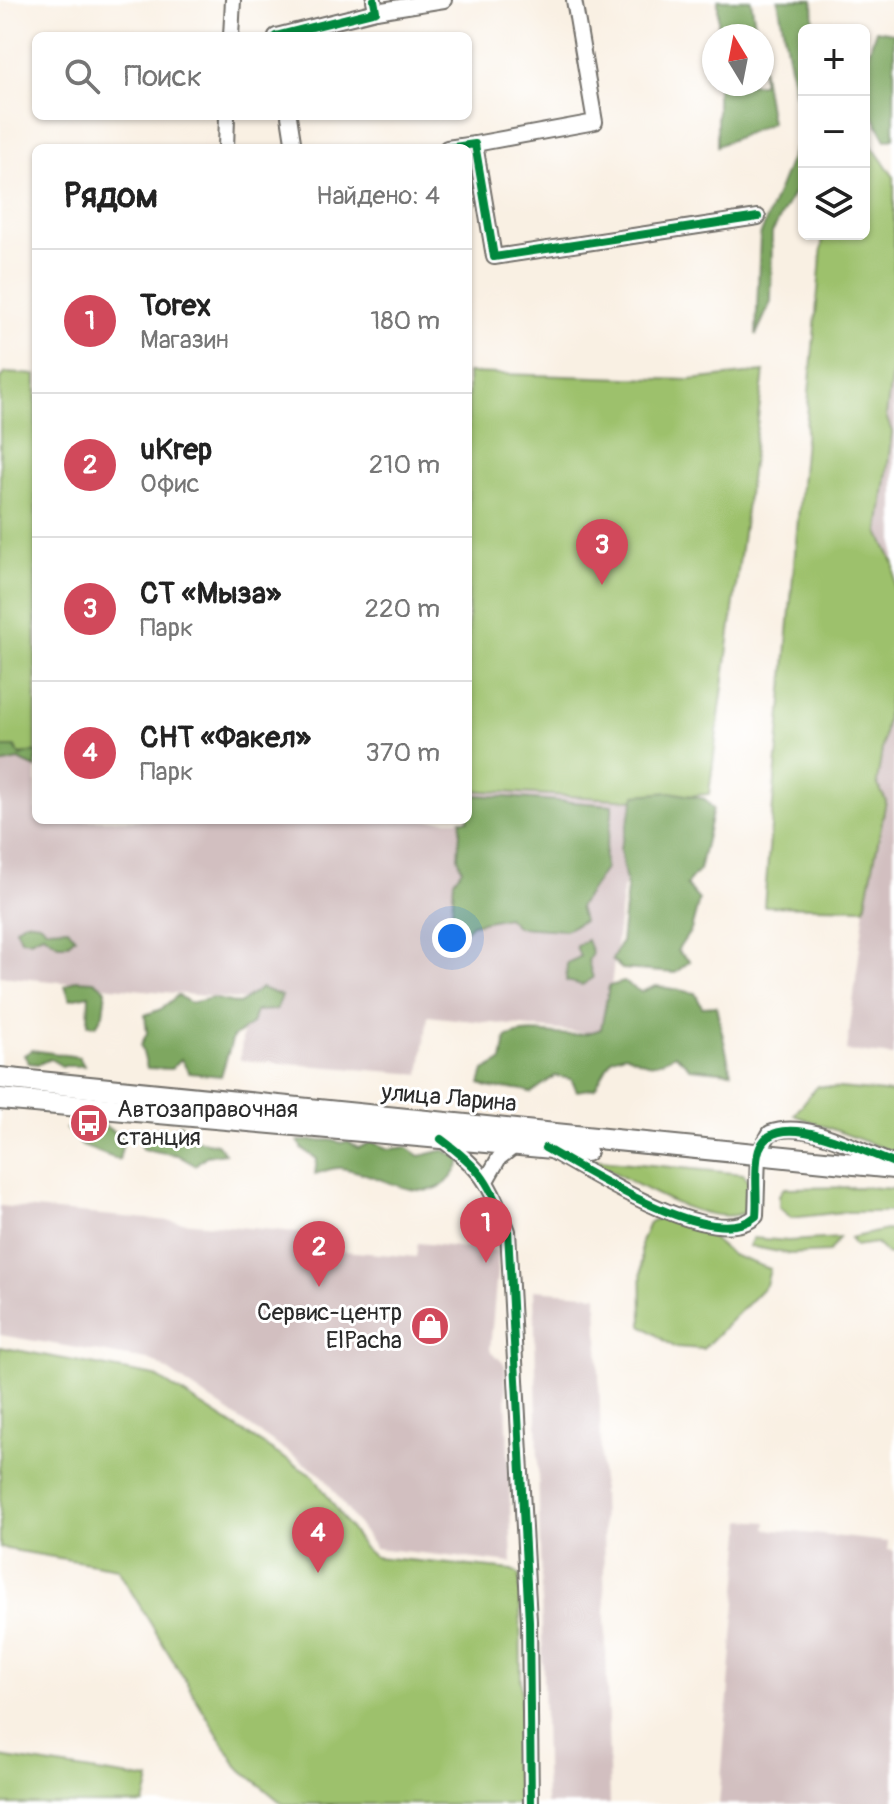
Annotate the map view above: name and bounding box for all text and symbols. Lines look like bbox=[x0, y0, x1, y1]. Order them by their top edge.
north arrow bbox=[702, 24, 774, 96]
map controls bbox=[798, 24, 870, 240]
button: + bbox=[798, 24, 870, 96]
search box bbox=[32, 32, 472, 120]
icon: search bbox=[60, 54, 104, 98]
text: Поиск bbox=[124, 58, 202, 95]
button: − bbox=[798, 96, 870, 168]
button: layers bbox=[798, 168, 870, 240]
text: Рядом bbox=[64, 175, 158, 218]
text: Найдено: 4 bbox=[316, 180, 440, 212]
text: Torex bbox=[140, 287, 211, 324]
text: 1 bbox=[85, 305, 95, 337]
text: 180 m bbox=[370, 305, 440, 337]
text: Магазин bbox=[140, 324, 229, 356]
text: uKrep bbox=[140, 431, 212, 468]
text: 2 bbox=[83, 449, 97, 481]
text: 210 m bbox=[369, 449, 440, 481]
text: Офис bbox=[140, 468, 200, 500]
pin: 3 bbox=[576, 519, 628, 585]
text: СТ «Мыза» bbox=[140, 575, 281, 612]
text: 3 bbox=[83, 593, 97, 625]
text: 220 m bbox=[364, 593, 440, 625]
text: Парк bbox=[140, 612, 193, 644]
text: СНТ «Факел» bbox=[140, 719, 311, 756]
text: 4 bbox=[82, 737, 98, 769]
text: 370 m bbox=[365, 737, 440, 769]
text: Парк bbox=[140, 756, 193, 788]
your location bbox=[432, 918, 472, 958]
street label: улица Ларина bbox=[379, 1078, 518, 1118]
place label: Автозаправочная станция bbox=[117, 1095, 298, 1152]
bus stop icon: Автозаправочная станция bbox=[68, 1102, 110, 1144]
pin: 1 bbox=[460, 1197, 512, 1263]
pin: 2 bbox=[293, 1221, 345, 1287]
place label: Сервис-центр ElPacha bbox=[257, 1298, 402, 1355]
shop icon: Сервис-центр ElPacha bbox=[409, 1305, 451, 1347]
pin: 4 bbox=[292, 1507, 344, 1573]

